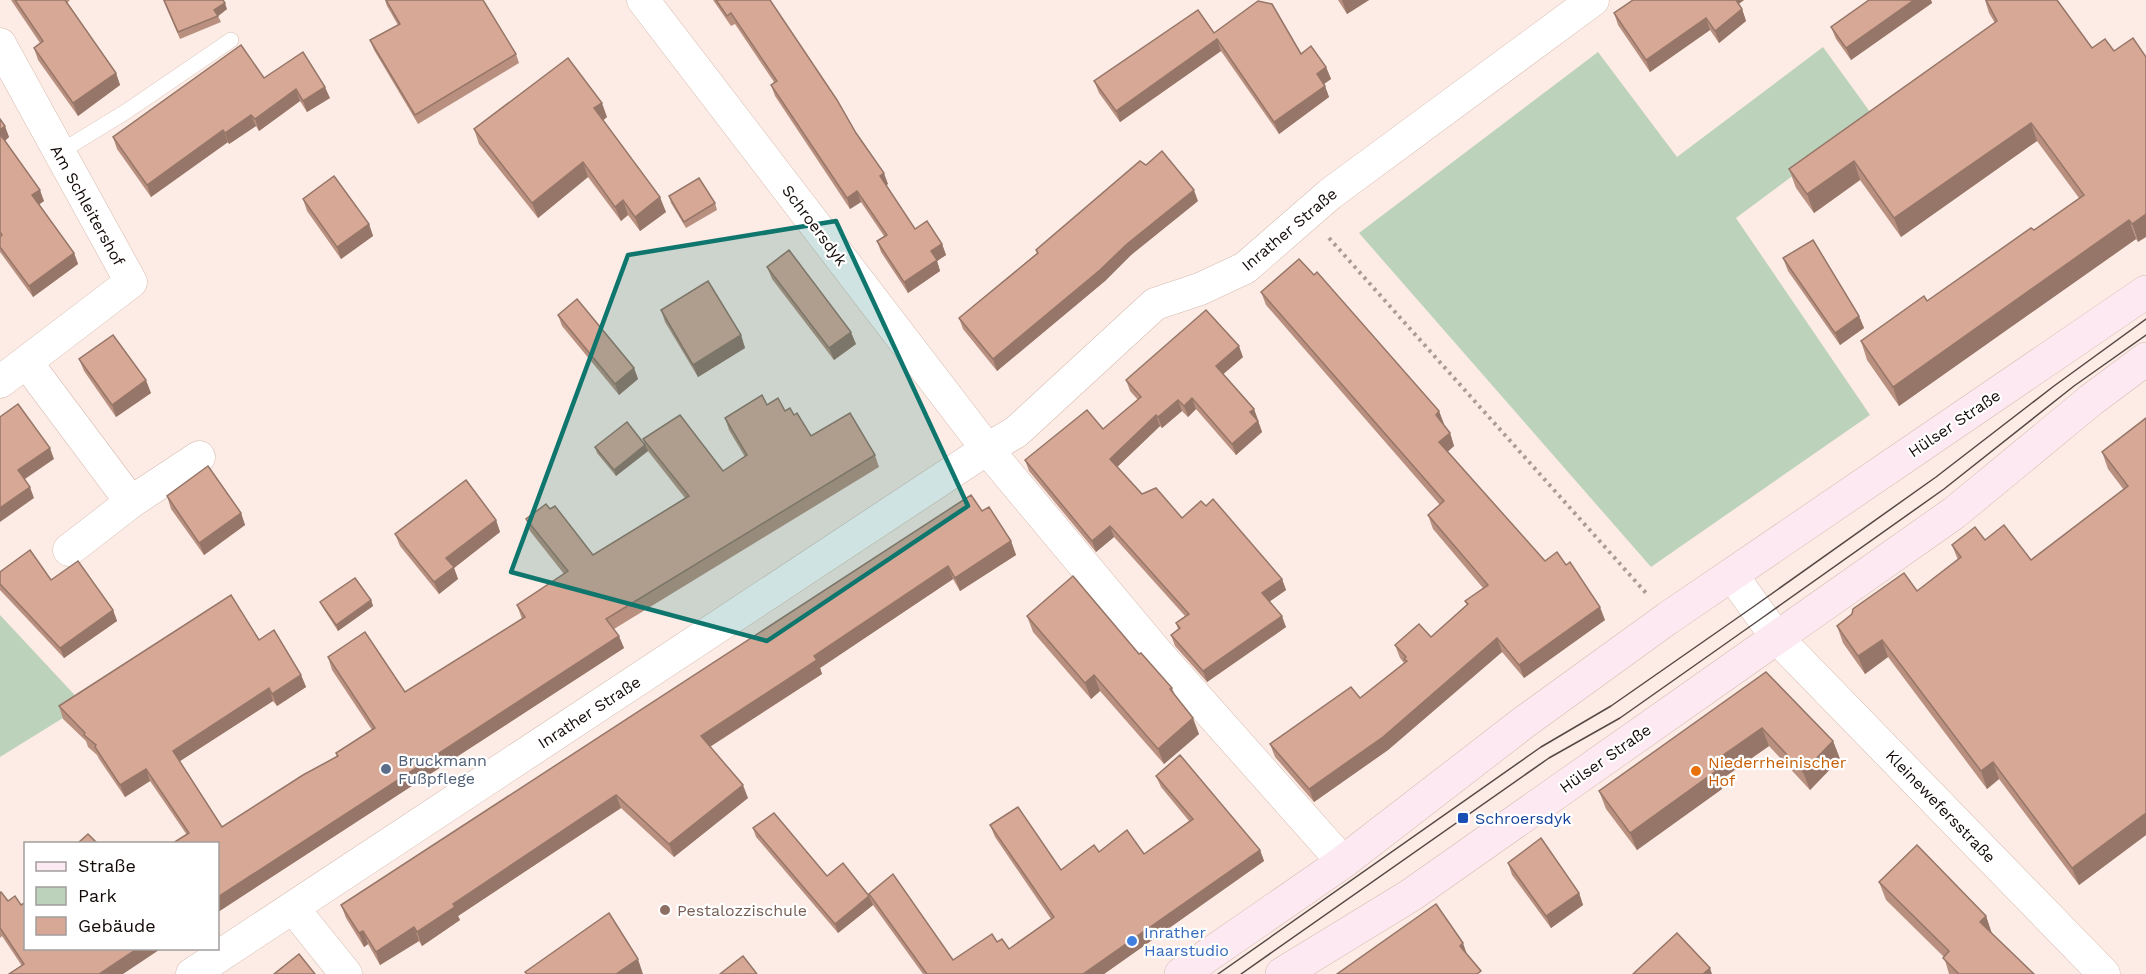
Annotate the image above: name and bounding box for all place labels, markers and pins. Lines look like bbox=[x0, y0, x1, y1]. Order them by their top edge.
place label: Bruckmann Fußpflege bbox=[398, 751, 487, 788]
place label: Niederrheinischer Hof bbox=[1708, 753, 1847, 790]
marker: Bruckmann Fußpflege bbox=[379, 762, 393, 776]
marker: Niederrheinischer Hof bbox=[1689, 764, 1703, 778]
place label: Schroersdyk bbox=[1475, 809, 1571, 828]
marker: Schroersdyk bbox=[1456, 811, 1470, 825]
place label: Pestalozzischule bbox=[677, 901, 807, 920]
marker: Pestalozzischule bbox=[658, 903, 672, 917]
place label: Inrather Haarstudio bbox=[1144, 923, 1229, 960]
marker: Inrather Haarstudio bbox=[1125, 934, 1139, 948]

